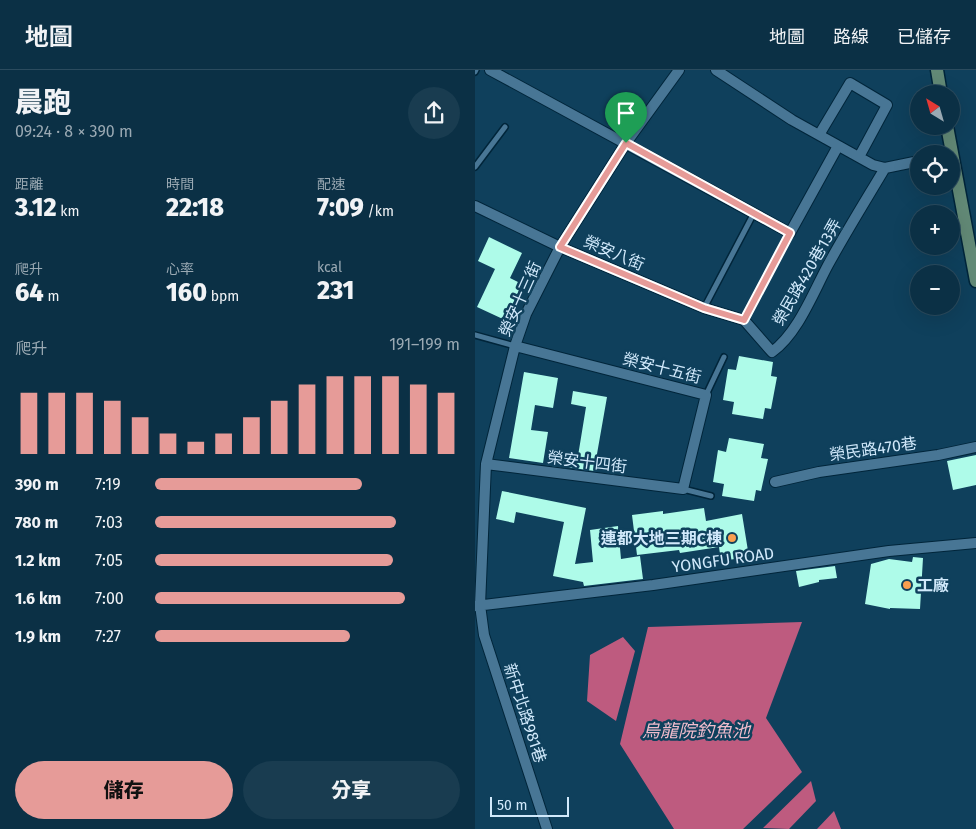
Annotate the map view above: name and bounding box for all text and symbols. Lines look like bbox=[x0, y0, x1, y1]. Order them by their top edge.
text: 地圖 bbox=[25, 23, 73, 51]
text: 地圖 bbox=[769, 26, 805, 48]
text: 路線 bbox=[833, 26, 869, 48]
text: 已儲存 bbox=[897, 26, 951, 48]
north arrow bbox=[910, 85, 960, 135]
map controls bbox=[910, 85, 960, 315]
text: 晨跑 bbox=[15, 86, 71, 119]
button: share bbox=[408, 87, 460, 139]
pin bbox=[605, 92, 647, 143]
icon: arrive bbox=[612, 99, 640, 127]
text: 09:24 · 8 × 390 m bbox=[15, 122, 133, 141]
button: locate bbox=[910, 145, 960, 195]
text: 距離 bbox=[15, 176, 43, 193]
text: 時間 bbox=[166, 176, 194, 193]
text: 配速 bbox=[317, 176, 345, 193]
text: 3.12 bbox=[15, 193, 57, 223]
text: 22:18 bbox=[166, 193, 224, 223]
text: 7:09 bbox=[317, 193, 364, 223]
text: km bbox=[57, 203, 79, 220]
text: /km bbox=[364, 203, 394, 220]
button: + bbox=[910, 205, 960, 255]
street label: 榮民路420巷13弄 bbox=[769, 215, 845, 329]
street label: 榮安八街 bbox=[581, 232, 647, 274]
text: kcal bbox=[317, 259, 342, 276]
street label: 榮安十三街 bbox=[495, 259, 545, 339]
text: 爬升 bbox=[15, 261, 43, 278]
text: 心率 bbox=[166, 261, 194, 278]
button: − bbox=[910, 265, 960, 315]
text: 231 bbox=[317, 276, 354, 306]
text: 64 bbox=[15, 278, 44, 308]
text: 160 bbox=[166, 278, 207, 308]
text: m bbox=[44, 288, 59, 305]
text: bpm bbox=[207, 288, 239, 305]
text: 191–199 m bbox=[389, 335, 460, 354]
text: 爬升 bbox=[15, 339, 47, 358]
street label: 榮安十五街 bbox=[621, 349, 703, 387]
street label: 榮民路470巷 bbox=[828, 433, 918, 465]
street label: 榮安十四街 bbox=[546, 448, 628, 476]
text: 390 m bbox=[15, 475, 59, 494]
text: 7:19 bbox=[95, 475, 121, 494]
text: 780 m bbox=[15, 513, 58, 532]
text: 7:03 bbox=[95, 513, 123, 532]
place label: 連都大地三期C棟 bbox=[601, 529, 722, 548]
marker: 連都大地三期C棟 bbox=[726, 532, 738, 544]
street label: YONGFU ROAD bbox=[671, 543, 775, 577]
text: 1.2 km bbox=[15, 551, 61, 570]
text: 7:05 bbox=[95, 551, 123, 570]
place label: 工廠 bbox=[917, 576, 949, 595]
marker: 工廠 bbox=[901, 579, 913, 591]
text: 1.6 km bbox=[15, 589, 61, 608]
text: 7:00 bbox=[95, 589, 124, 608]
text: 1.9 km bbox=[15, 627, 61, 646]
text: 7:27 bbox=[95, 627, 121, 646]
street label: 新中北路981巷 bbox=[500, 661, 550, 765]
water label: 烏龍院釣魚池 bbox=[642, 720, 752, 742]
button: 儲存 bbox=[15, 761, 233, 819]
button: 分享 bbox=[243, 761, 460, 819]
scale bar bbox=[490, 794, 569, 817]
text: 50 m bbox=[497, 797, 528, 814]

